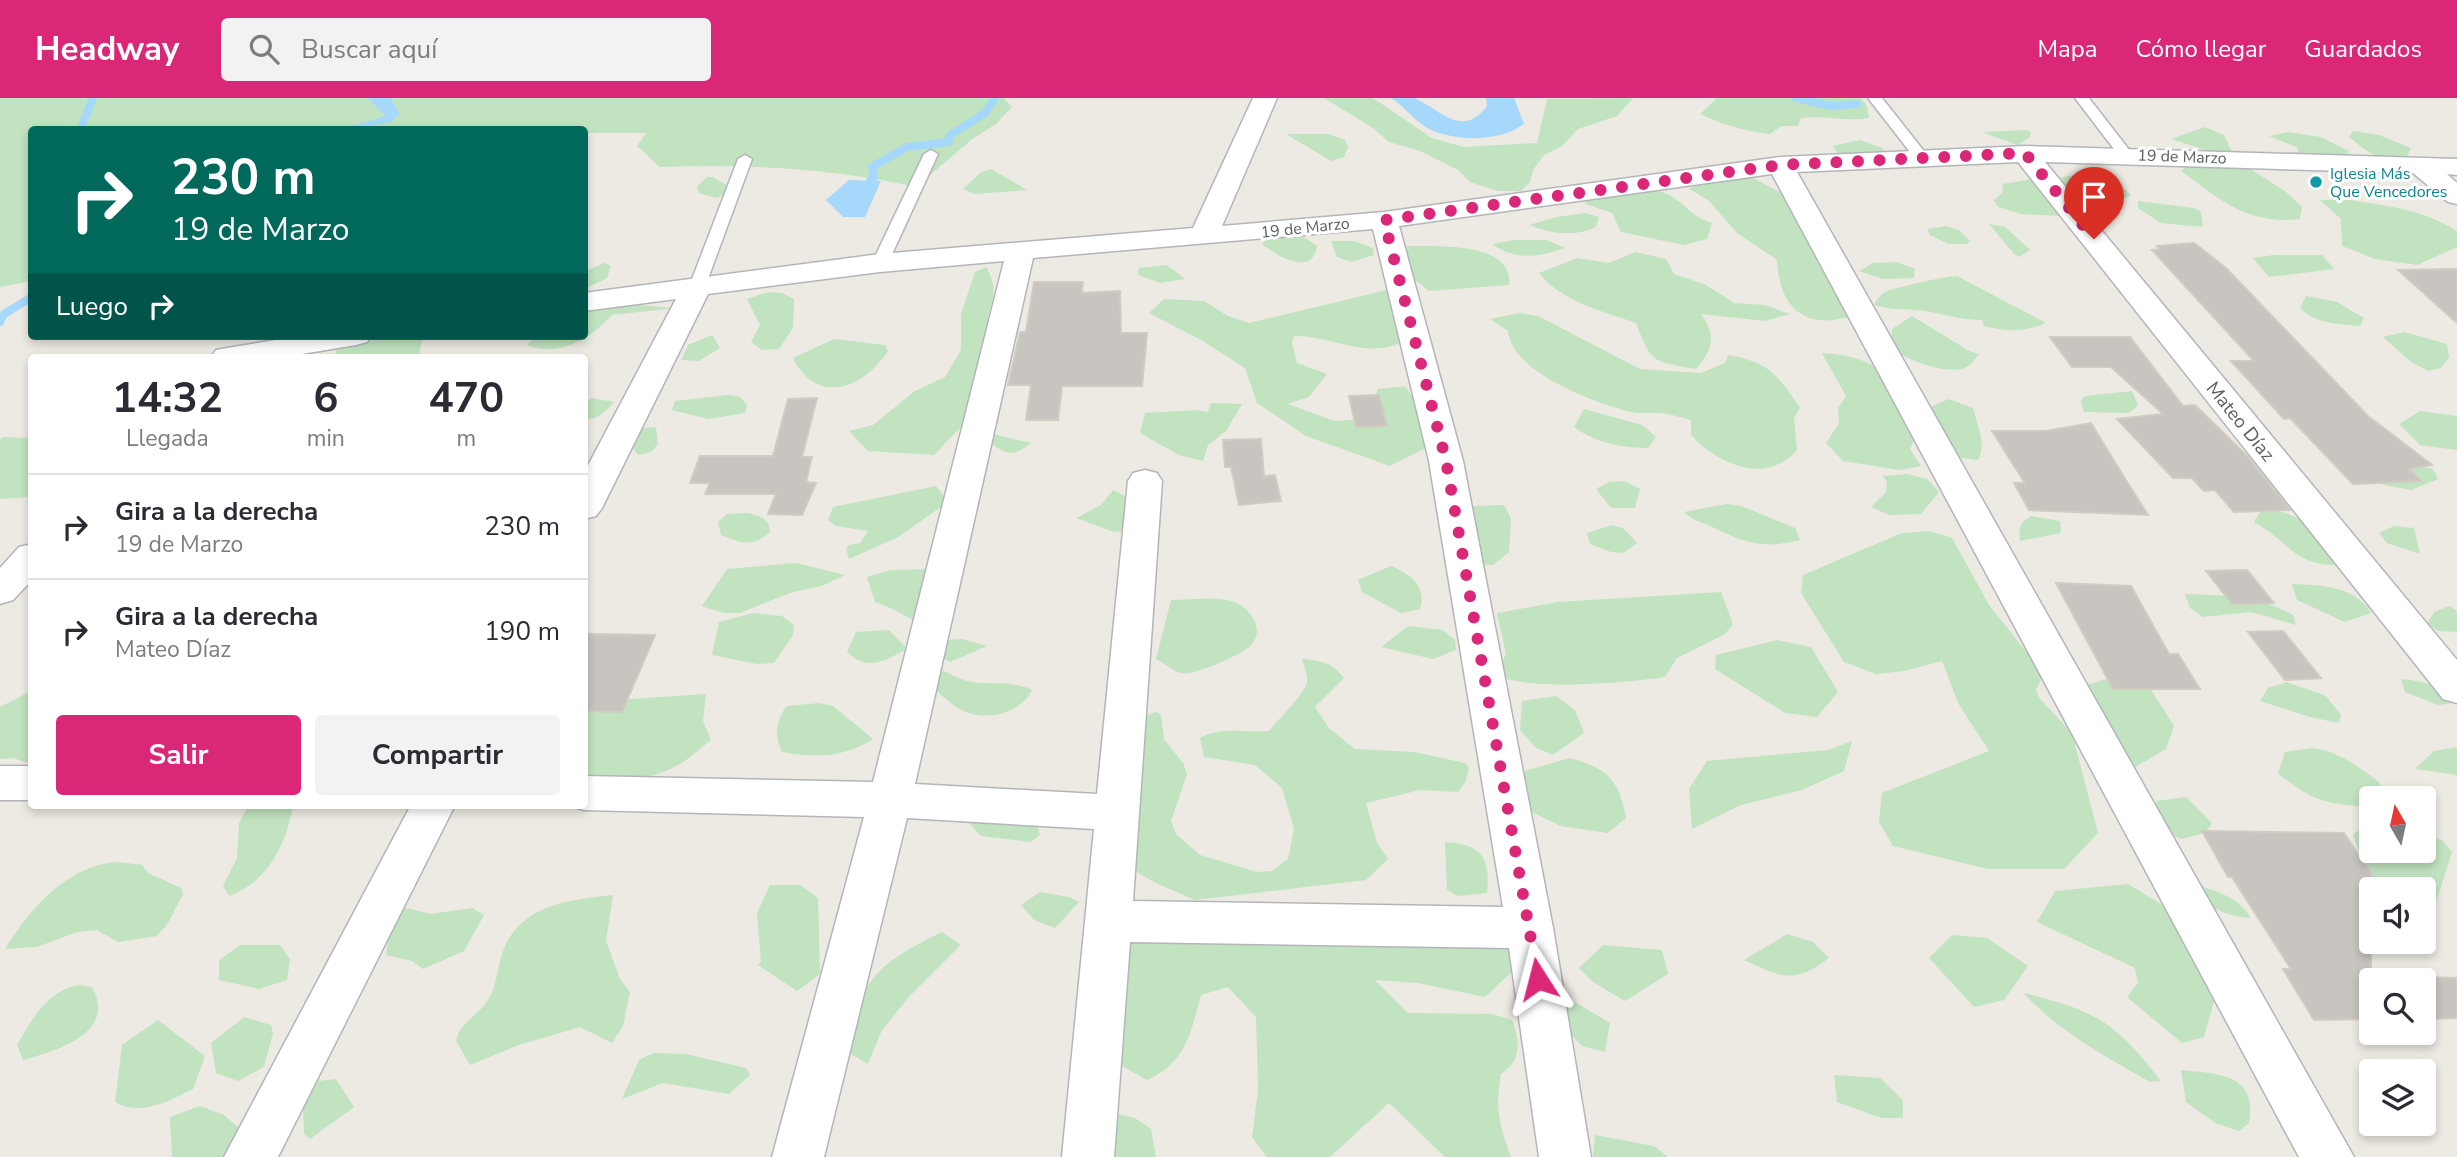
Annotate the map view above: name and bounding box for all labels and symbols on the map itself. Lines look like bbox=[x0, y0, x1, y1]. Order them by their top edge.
street label: 19 de Marzo bbox=[2137, 144, 2227, 170]
place label: Iglesia Más Que Vencedores bbox=[2330, 163, 2447, 203]
pin bbox=[2064, 167, 2124, 239]
marker: Iglesia Más Que Vencedores bbox=[2308, 174, 2324, 190]
street label: 19 de Marzo bbox=[1260, 212, 1351, 244]
street label: Mateo Díaz bbox=[2200, 376, 2281, 467]
north arrow bbox=[2359, 786, 2436, 863]
position arrow bbox=[1501, 942, 1575, 1016]

